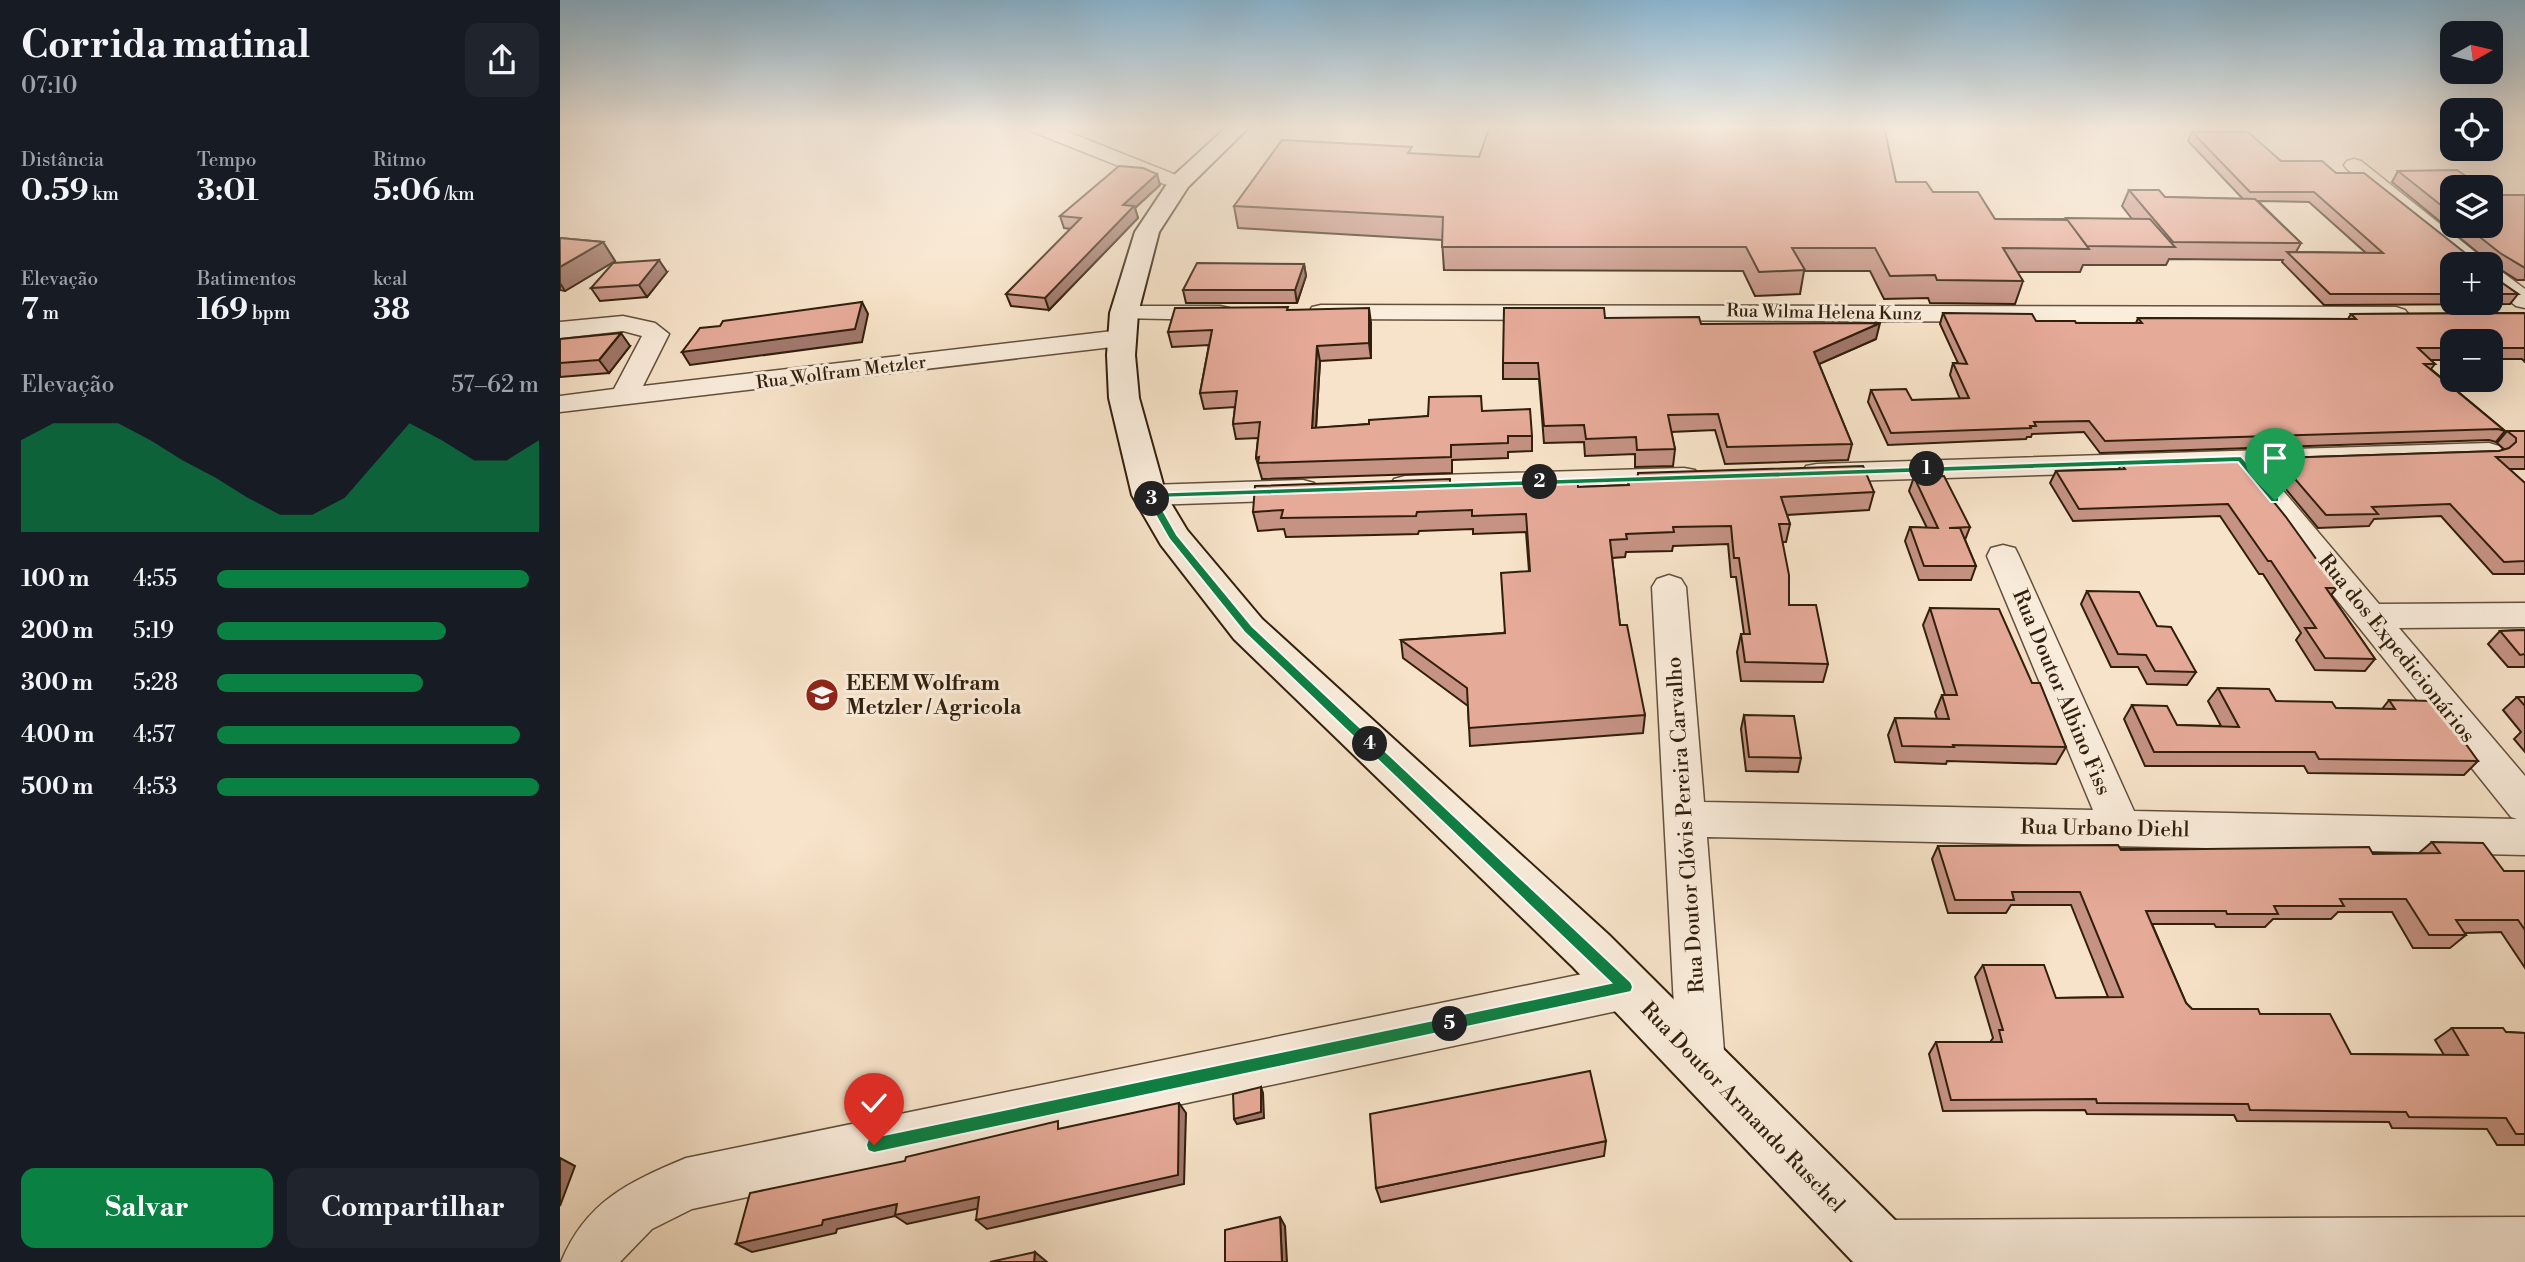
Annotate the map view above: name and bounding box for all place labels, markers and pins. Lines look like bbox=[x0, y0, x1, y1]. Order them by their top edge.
pin bbox=[2245, 428, 2305, 500]
pin: 1 bbox=[1910, 452, 1944, 486]
pin: 2 bbox=[1522, 464, 1558, 500]
pin: 3 bbox=[1134, 482, 1170, 516]
place label: EEEM Wolfram Metzler / Agricola bbox=[846, 671, 1022, 721]
school or university icon: EEEM Wolfram Metzler / Agricola bbox=[803, 676, 841, 714]
pin: 4 bbox=[1352, 726, 1388, 762]
pin: 5 bbox=[1432, 1006, 1468, 1042]
pin bbox=[844, 1073, 904, 1145]

